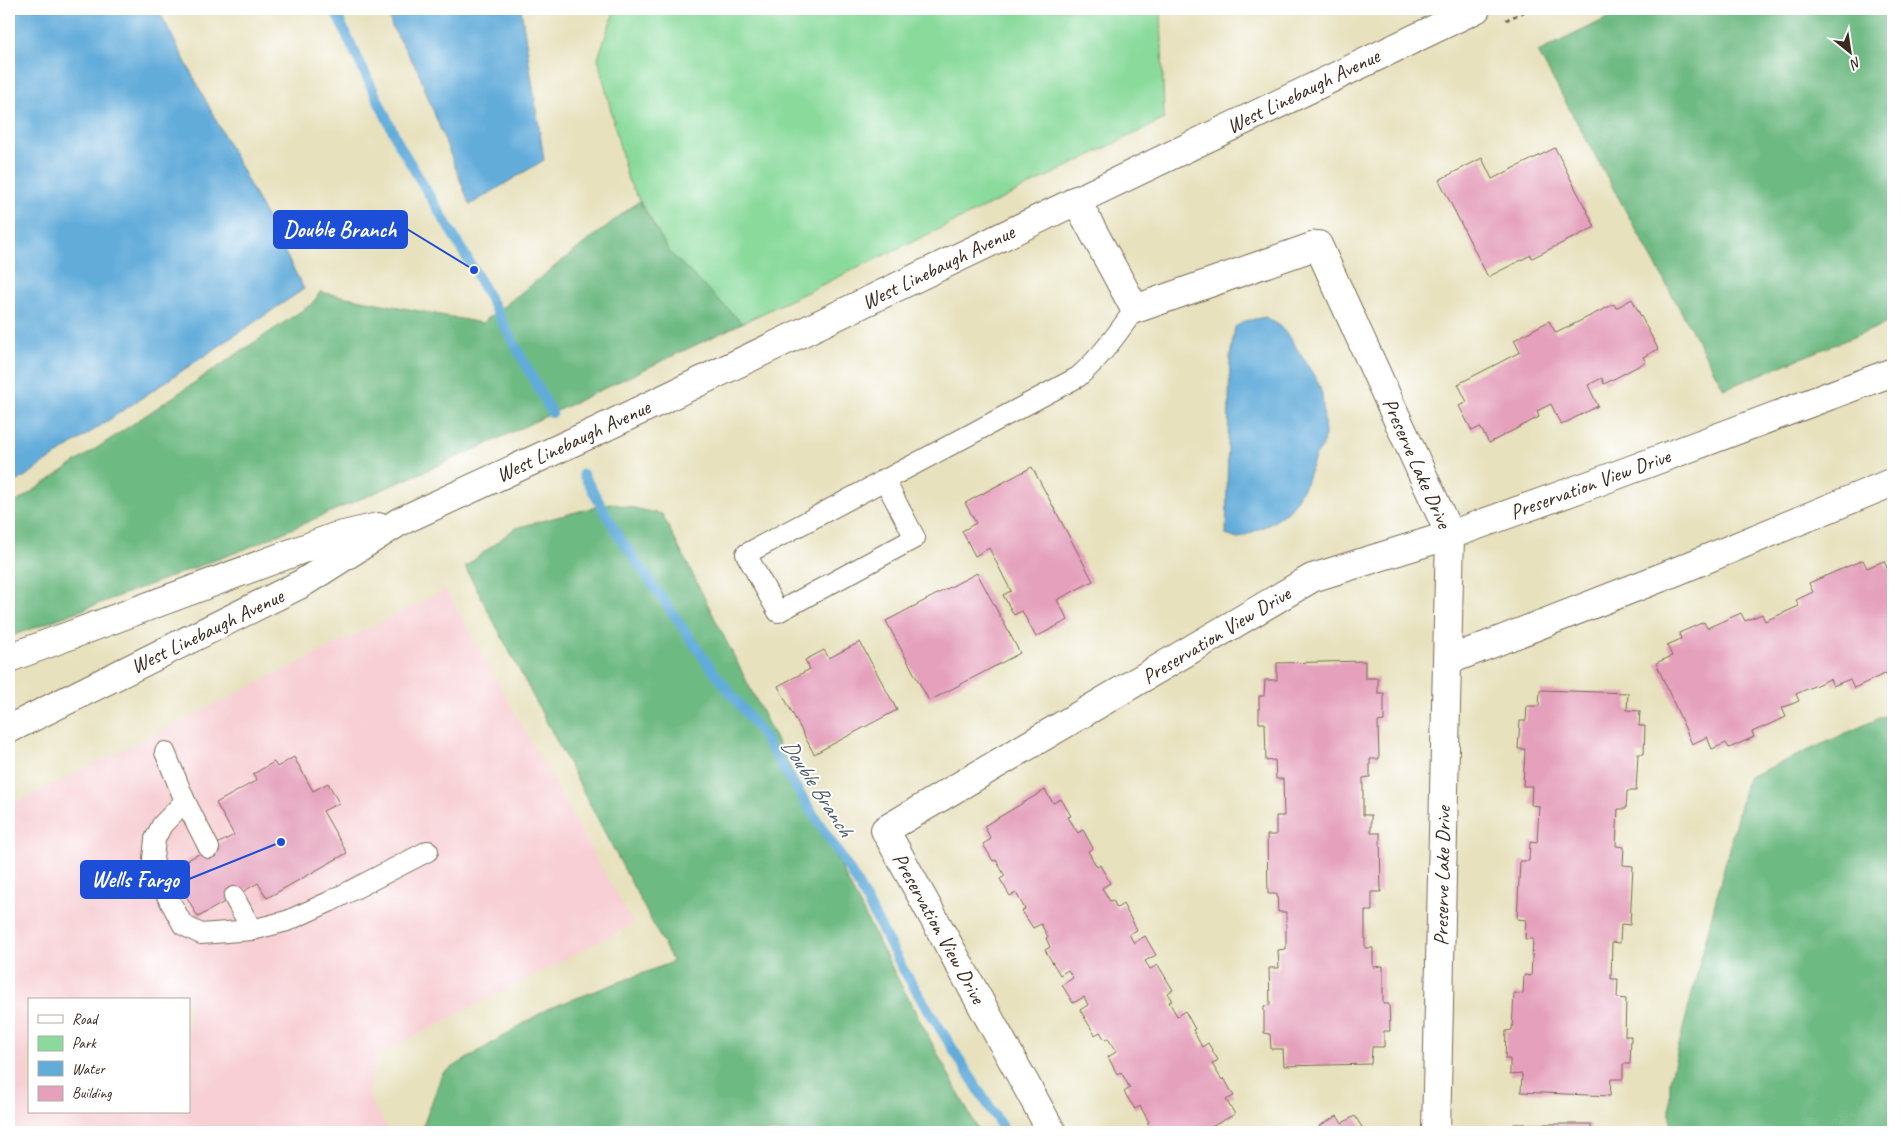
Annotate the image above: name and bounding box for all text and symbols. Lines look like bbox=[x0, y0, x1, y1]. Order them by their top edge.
north arrow bbox=[1824, 28, 1874, 78]
street label: West Linebaugh Avenue bbox=[1222, 42, 1385, 139]
text: N bbox=[1846, 53, 1864, 74]
callout: Double Branch bbox=[274, 211, 407, 248]
text: Double Branch bbox=[283, 216, 397, 244]
street label: West Linebaugh Avenue bbox=[857, 218, 1020, 315]
street label: West Linebaugh Avenue bbox=[492, 393, 655, 488]
street label: Preserve Lake Drive bbox=[1377, 394, 1458, 534]
street label: Preservation View Drive bbox=[1506, 443, 1675, 525]
street label: Preservation View Drive bbox=[1137, 580, 1296, 690]
street label: West Linebaugh Avenue bbox=[126, 582, 289, 679]
water label: Double Branch bbox=[775, 733, 860, 843]
street label: Preserve Lake Drive bbox=[1428, 804, 1456, 946]
street label: Preservation View Drive bbox=[887, 848, 992, 1009]
callout: Wells Fargo bbox=[81, 861, 189, 898]
text: Wells Fargo bbox=[91, 866, 181, 894]
legend bbox=[28, 998, 190, 1114]
text: Road bbox=[72, 1010, 99, 1029]
text: Park bbox=[72, 1034, 97, 1053]
text: Water bbox=[72, 1060, 106, 1079]
text: Building bbox=[72, 1084, 112, 1103]

